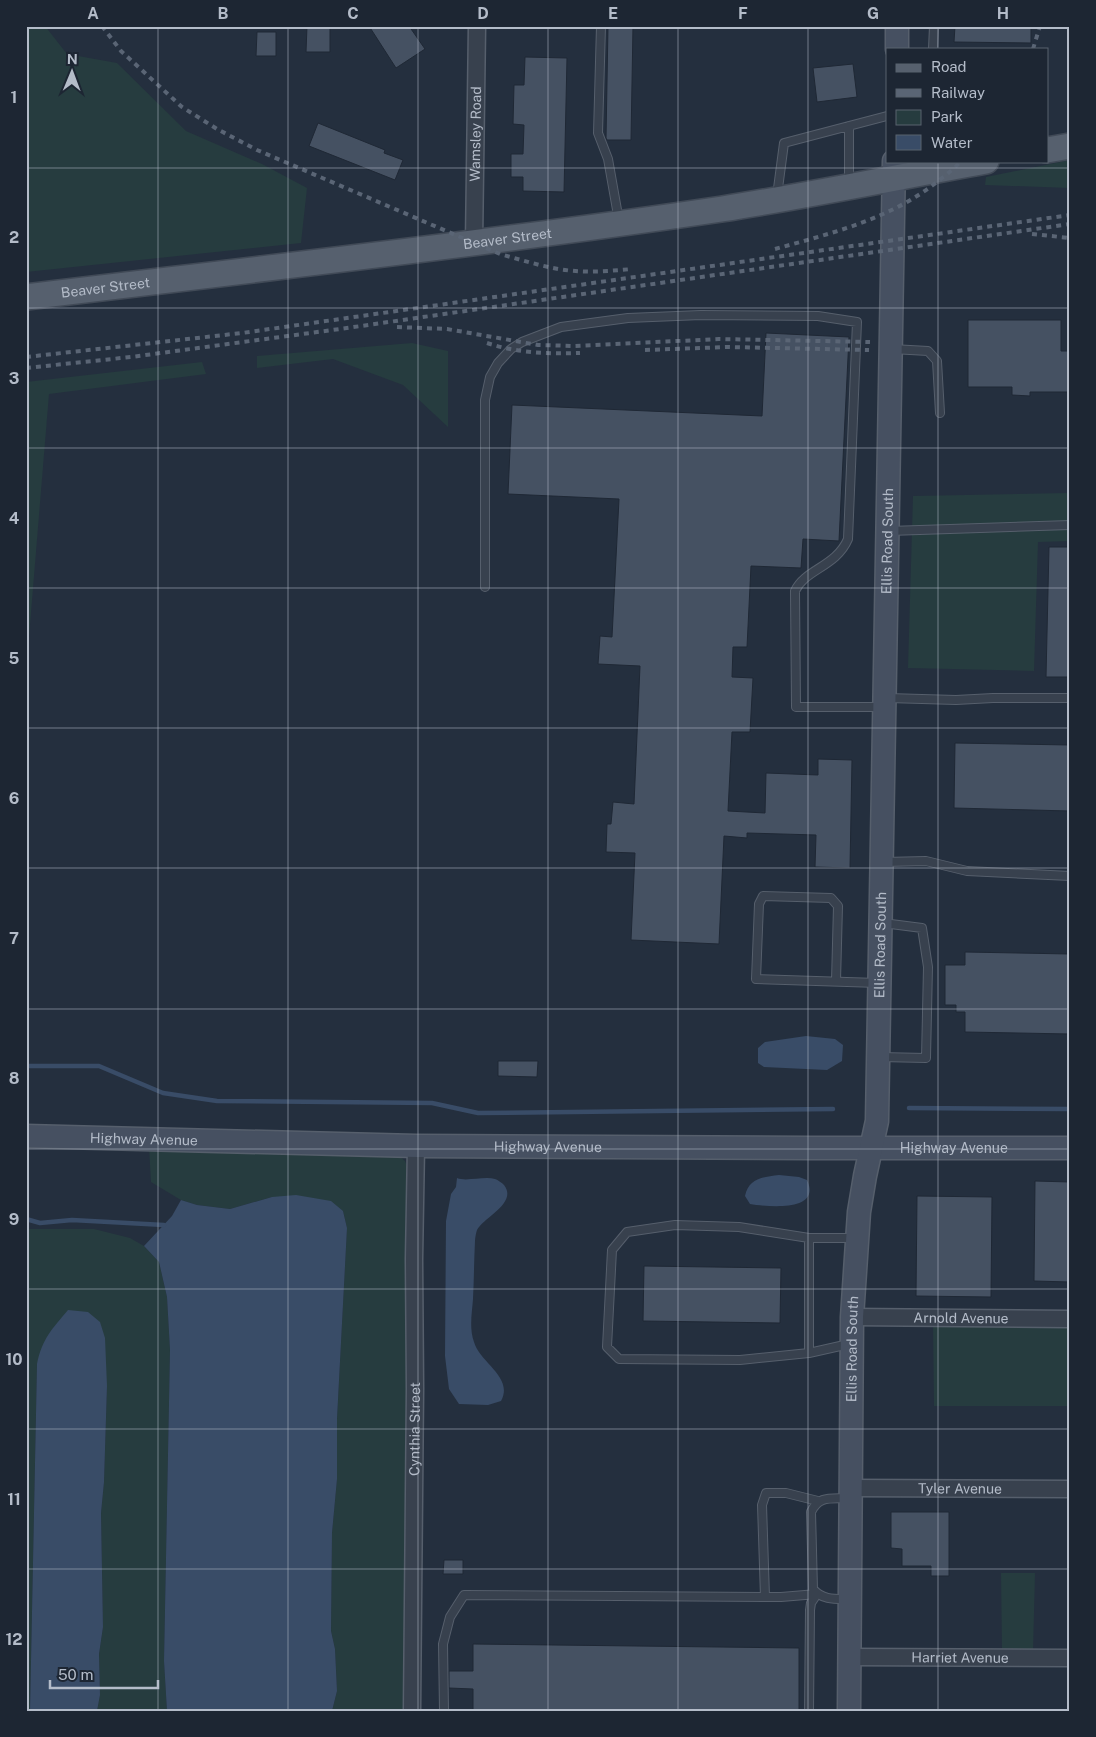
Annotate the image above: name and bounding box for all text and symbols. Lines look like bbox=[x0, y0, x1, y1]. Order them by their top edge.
text: A bbox=[87, 4, 99, 23]
text: B bbox=[218, 4, 229, 23]
text: C bbox=[347, 4, 359, 23]
text: D bbox=[477, 4, 489, 23]
text: E bbox=[608, 4, 618, 23]
text: F bbox=[738, 4, 748, 23]
text: G bbox=[867, 4, 879, 23]
text: H bbox=[997, 4, 1009, 23]
north arrow bbox=[48, 48, 98, 98]
legend bbox=[886, 48, 1048, 162]
text: N bbox=[67, 51, 78, 67]
text: Road bbox=[931, 58, 967, 75]
text: Railway bbox=[931, 84, 985, 101]
street label: Wamsley Road bbox=[467, 86, 484, 182]
text: 1 bbox=[11, 88, 17, 107]
text: Park bbox=[931, 108, 963, 125]
text: Water bbox=[931, 134, 973, 151]
street label: Beaver Street bbox=[462, 225, 553, 252]
text: 2 bbox=[9, 228, 19, 247]
street label: Beaver Street bbox=[60, 274, 151, 301]
text: 3 bbox=[9, 369, 19, 388]
street label: Ellis Road South bbox=[878, 488, 896, 594]
text: 4 bbox=[9, 509, 20, 528]
text: 5 bbox=[9, 649, 20, 668]
text: 6 bbox=[9, 789, 19, 808]
street label: Ellis Road South bbox=[871, 892, 889, 998]
text: 7 bbox=[9, 929, 19, 948]
text: 8 bbox=[9, 1069, 20, 1088]
street label: Highway Avenue bbox=[90, 1130, 198, 1148]
street label: Highway Avenue bbox=[494, 1138, 602, 1155]
street label: Highway Avenue bbox=[900, 1140, 1008, 1156]
text: 9 bbox=[9, 1210, 19, 1229]
street label: Ellis Road South bbox=[843, 1295, 861, 1402]
street label: Arnold Avenue bbox=[913, 1310, 1009, 1326]
text: 10 bbox=[5, 1350, 23, 1369]
street label: Cynthia Street bbox=[406, 1382, 423, 1476]
street label: Tyler Avenue bbox=[918, 1480, 1002, 1497]
text: 11 bbox=[7, 1490, 21, 1509]
text: 12 bbox=[5, 1630, 23, 1649]
street label: Harriet Avenue bbox=[911, 1649, 1009, 1666]
scale bar bbox=[50, 1657, 158, 1689]
text: 50 m bbox=[58, 1666, 93, 1683]

